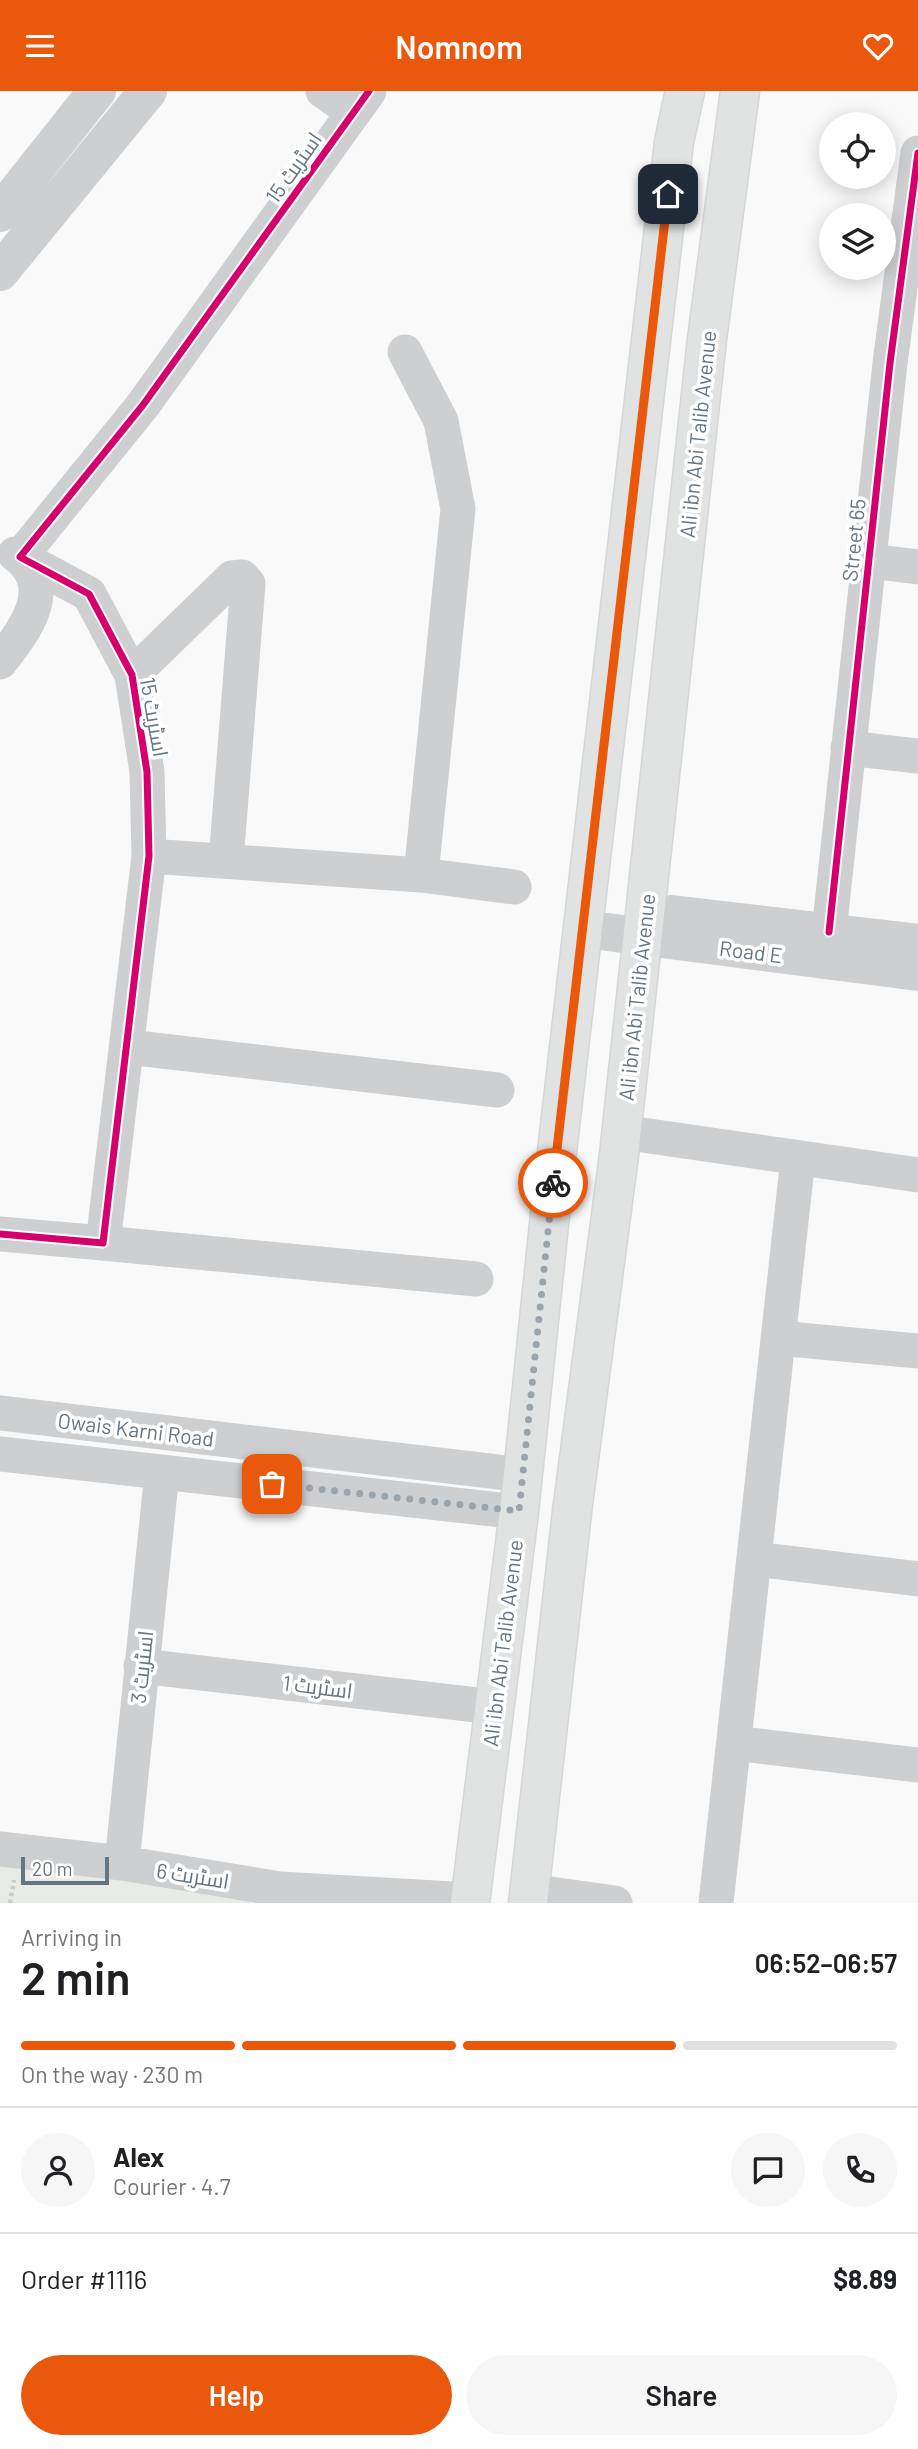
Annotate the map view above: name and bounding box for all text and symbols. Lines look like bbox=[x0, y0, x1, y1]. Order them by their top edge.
icon: menu bbox=[21, 27, 59, 65]
text: Nomnom bbox=[395, 27, 523, 65]
icon: heart bbox=[859, 27, 897, 65]
map controls bbox=[819, 112, 896, 280]
button: locate bbox=[819, 112, 896, 189]
street label: اسٹریٹ 15 bbox=[260, 127, 327, 208]
pin bbox=[638, 164, 698, 224]
icon: home bbox=[649, 175, 687, 213]
button: layers bbox=[819, 203, 896, 280]
street label: Ali ibn Abi Talib Avenue bbox=[674, 329, 720, 539]
street label: Street 65 bbox=[836, 497, 870, 583]
street label: اسٹریٹ 15 bbox=[135, 675, 174, 759]
street label: Ali ibn Abi Talib Avenue bbox=[613, 892, 659, 1102]
street label: Road E bbox=[718, 935, 784, 967]
courier bbox=[518, 1148, 588, 1218]
icon: bike bbox=[534, 1164, 572, 1202]
street label: Owais Karni Road bbox=[57, 1407, 215, 1451]
pin bbox=[242, 1454, 302, 1514]
icon: bag bbox=[253, 1465, 291, 1503]
street label: Ali ibn Abi Talib Avenue bbox=[477, 1538, 527, 1748]
street label: اسٹریٹ 3 bbox=[125, 1629, 158, 1705]
street label: اسٹریٹ 1 bbox=[282, 1669, 354, 1704]
scale bar bbox=[21, 1854, 108, 1886]
text: 20 m bbox=[32, 1857, 72, 1880]
street label: اسٹریٹ 6 bbox=[155, 1857, 231, 1894]
text: Arriving in bbox=[21, 1923, 122, 1951]
text: 06:52–06:57 bbox=[755, 1947, 897, 1978]
text: 2 min bbox=[21, 1949, 130, 2004]
text: On the way · 230 m bbox=[21, 2060, 203, 2088]
button: person bbox=[21, 2133, 95, 2207]
button: chat bbox=[731, 2133, 805, 2207]
button: phone bbox=[823, 2133, 897, 2207]
text: Alex bbox=[113, 2141, 164, 2172]
text: Courier · 4.7 bbox=[113, 2172, 231, 2200]
text: Order #1116 bbox=[21, 2263, 147, 2294]
text: $8.89 bbox=[833, 2263, 897, 2294]
button: Help bbox=[21, 2355, 452, 2435]
button: Share bbox=[466, 2355, 897, 2435]

